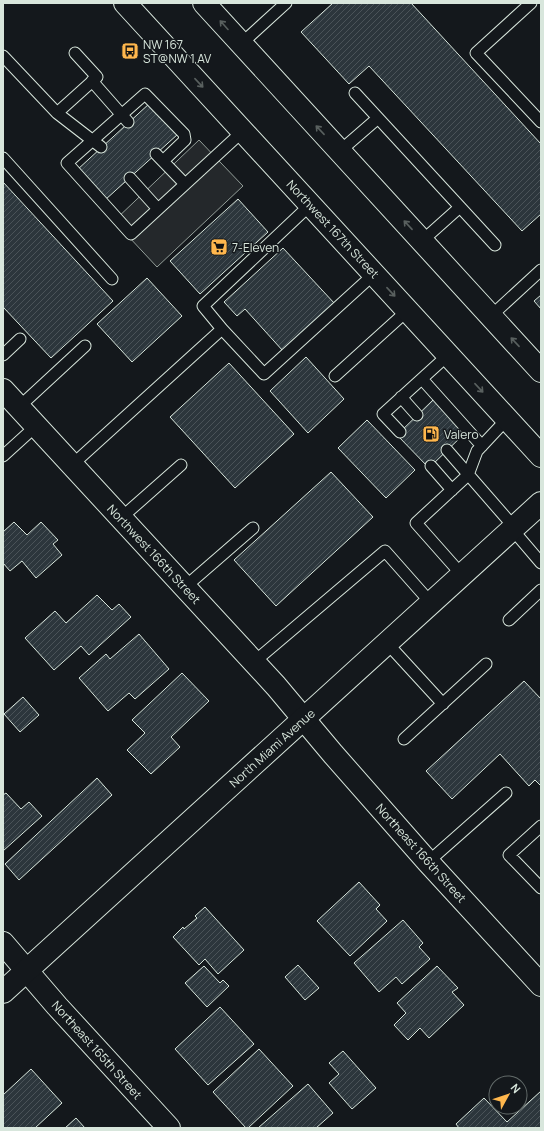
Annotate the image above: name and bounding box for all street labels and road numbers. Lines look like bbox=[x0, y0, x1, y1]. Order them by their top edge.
street label: Northwest 167th Street bbox=[283, 176, 383, 282]
street label: Northwest 166th Street bbox=[103, 501, 205, 608]
street label: North Miami Avenue bbox=[225, 705, 319, 791]
street label: Northeast 166th Street bbox=[372, 800, 470, 906]
street label: Northeast 165th Street bbox=[48, 997, 146, 1103]

